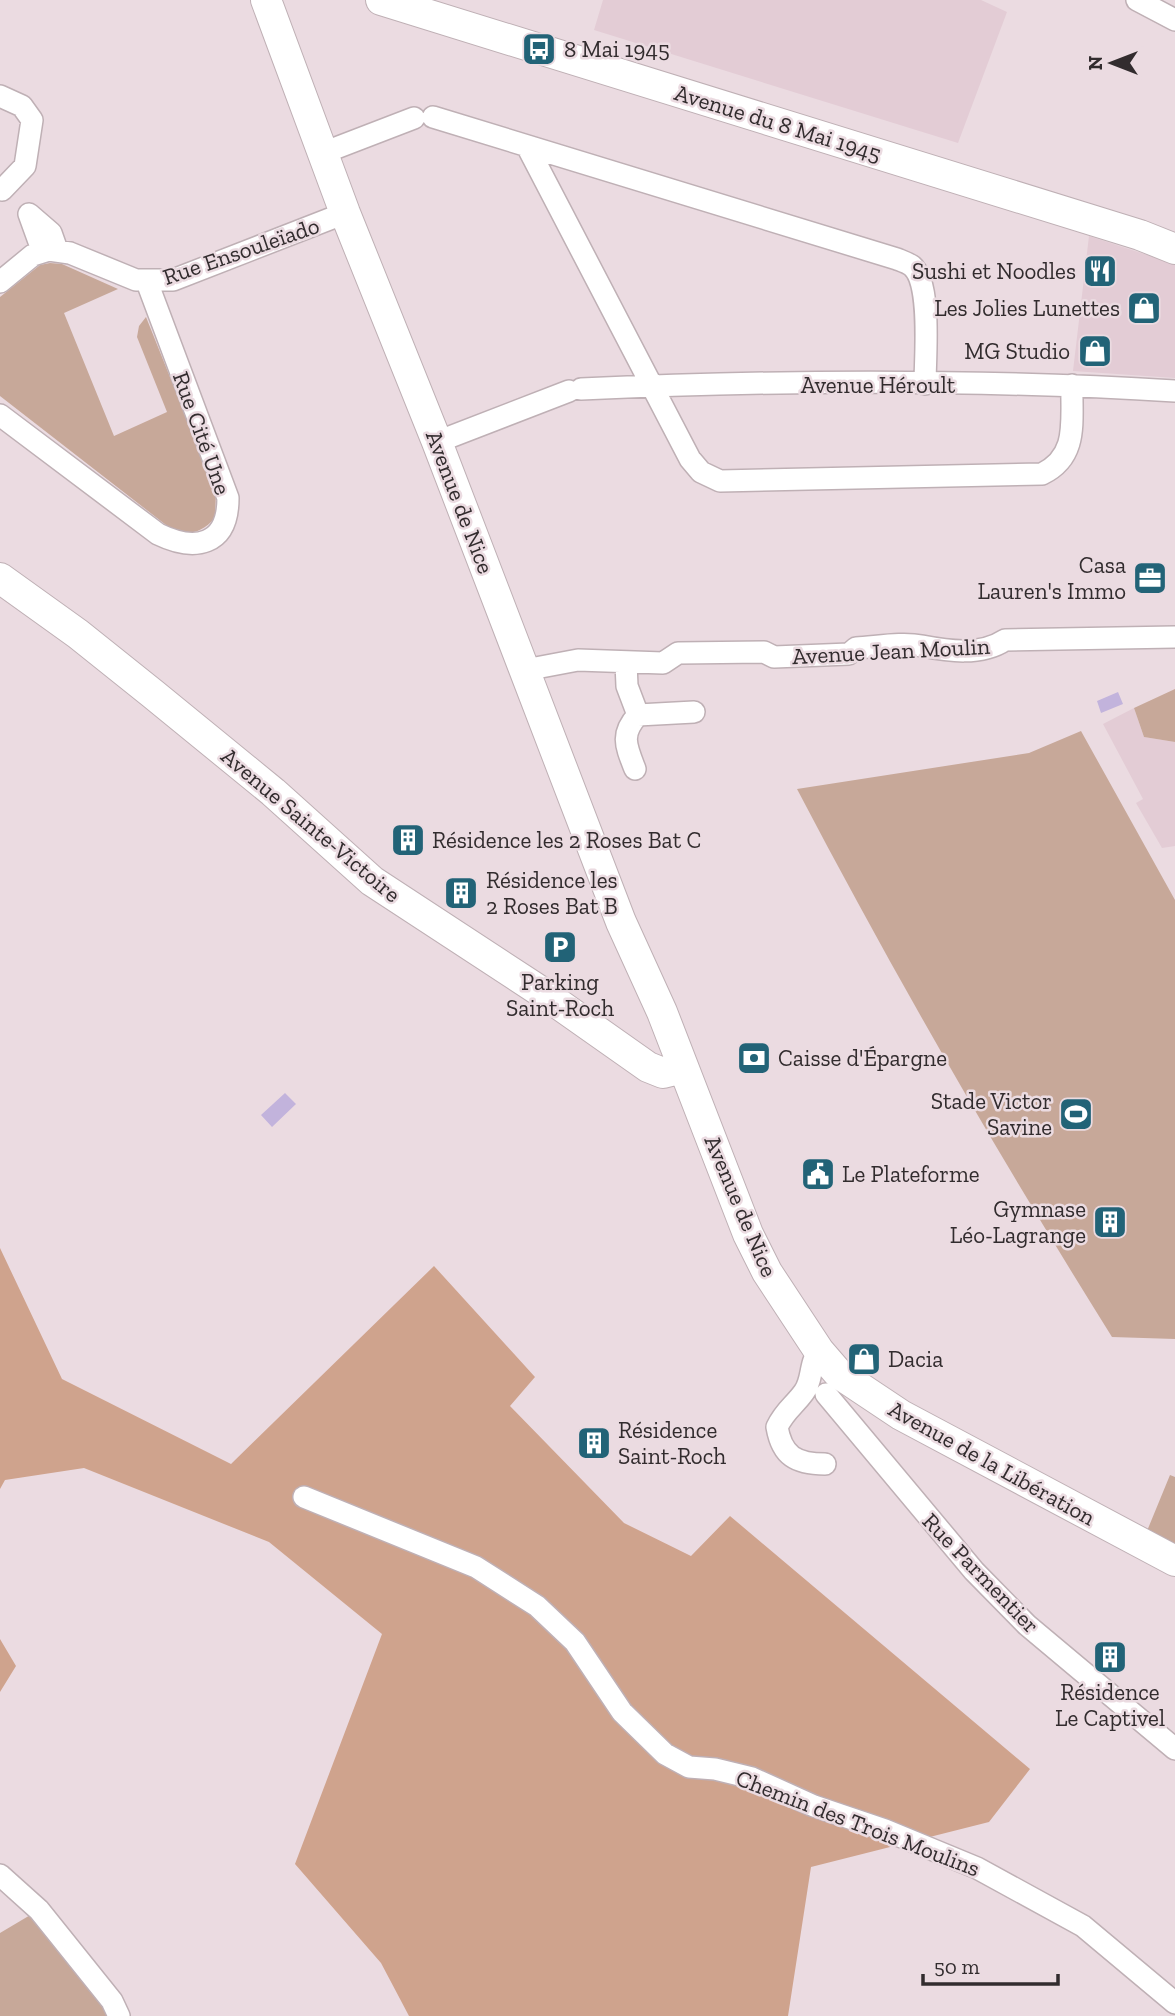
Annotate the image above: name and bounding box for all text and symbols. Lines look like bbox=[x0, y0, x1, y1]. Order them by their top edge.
north arrow bbox=[1077, 28, 1147, 98]
bus stop icon: 8 Mai 1945 bbox=[520, 30, 558, 68]
place label: 8 Mai 1945 bbox=[564, 35, 670, 63]
text: N bbox=[1084, 56, 1107, 70]
street label: Avenue du 8 Mai 1945 bbox=[671, 78, 885, 168]
street label: Rue Ensouleïado bbox=[159, 211, 323, 291]
restaurant icon: Sushi et Noodles bbox=[1081, 252, 1119, 290]
place label: Sushi et Noodles bbox=[912, 257, 1076, 285]
shop icon: Les Jolies Lunettes bbox=[1125, 289, 1163, 327]
place label: Les Jolies Lunettes bbox=[934, 294, 1120, 322]
shop icon: MG Studio bbox=[1076, 332, 1114, 370]
place label: MG Studio bbox=[964, 337, 1070, 365]
street label: Rue Cité Une bbox=[167, 368, 237, 498]
street label: Avenue Héroult bbox=[801, 371, 956, 399]
street label: Avenue de Nice bbox=[420, 426, 500, 578]
place label: Casa Lauren's Immo bbox=[978, 551, 1126, 605]
office icon: Casa Lauren's Immo bbox=[1131, 559, 1169, 597]
street label: Avenue Jean Moulin bbox=[791, 632, 991, 670]
street label: Avenue Sainte-Victoire bbox=[216, 742, 406, 908]
building icon: Résidence les 2 Roses Bat C bbox=[389, 821, 427, 859]
place label: Résidence les 2 Roses Bat C bbox=[432, 826, 701, 854]
place label: Résidence les 2 Roses Bat B bbox=[486, 866, 618, 920]
building icon: Résidence les 2 Roses Bat B bbox=[442, 874, 480, 912]
parking icon: Parking Saint-Roch bbox=[541, 928, 579, 966]
place label: Parking Saint-Roch bbox=[506, 968, 614, 1022]
bank icon: Caisse d'Épargne bbox=[735, 1039, 773, 1077]
place label: Caisse d'Épargne bbox=[778, 1044, 947, 1072]
place label: Stade Victor Savine bbox=[931, 1087, 1052, 1141]
sports icon: Stade Victor Savine bbox=[1057, 1095, 1095, 1133]
street label: Avenue de Nice bbox=[699, 1131, 783, 1281]
public building icon: Le Plateforme bbox=[799, 1155, 837, 1193]
place label: Le Plateforme bbox=[842, 1160, 980, 1188]
place label: Gymnase Léo-Lagrange bbox=[950, 1195, 1086, 1249]
building icon: Gymnase Léo-Lagrange bbox=[1091, 1203, 1129, 1241]
shop icon: Dacia bbox=[845, 1340, 883, 1378]
place label: Dacia bbox=[888, 1345, 943, 1373]
street label: Avenue de la Libération bbox=[884, 1395, 1100, 1531]
place label: Résidence Saint-Roch bbox=[618, 1416, 726, 1470]
building icon: Résidence Saint-Roch bbox=[575, 1424, 613, 1462]
street label: Rue Parmentier bbox=[917, 1507, 1045, 1639]
building icon: Résidence Le Captivel bbox=[1091, 1638, 1129, 1676]
place label: Résidence Le Captivel bbox=[1055, 1678, 1165, 1732]
street label: Chemin des Trois Moulins bbox=[732, 1764, 984, 1882]
scale bar bbox=[923, 1942, 1058, 1986]
text: 50 m bbox=[934, 1954, 980, 1979]

